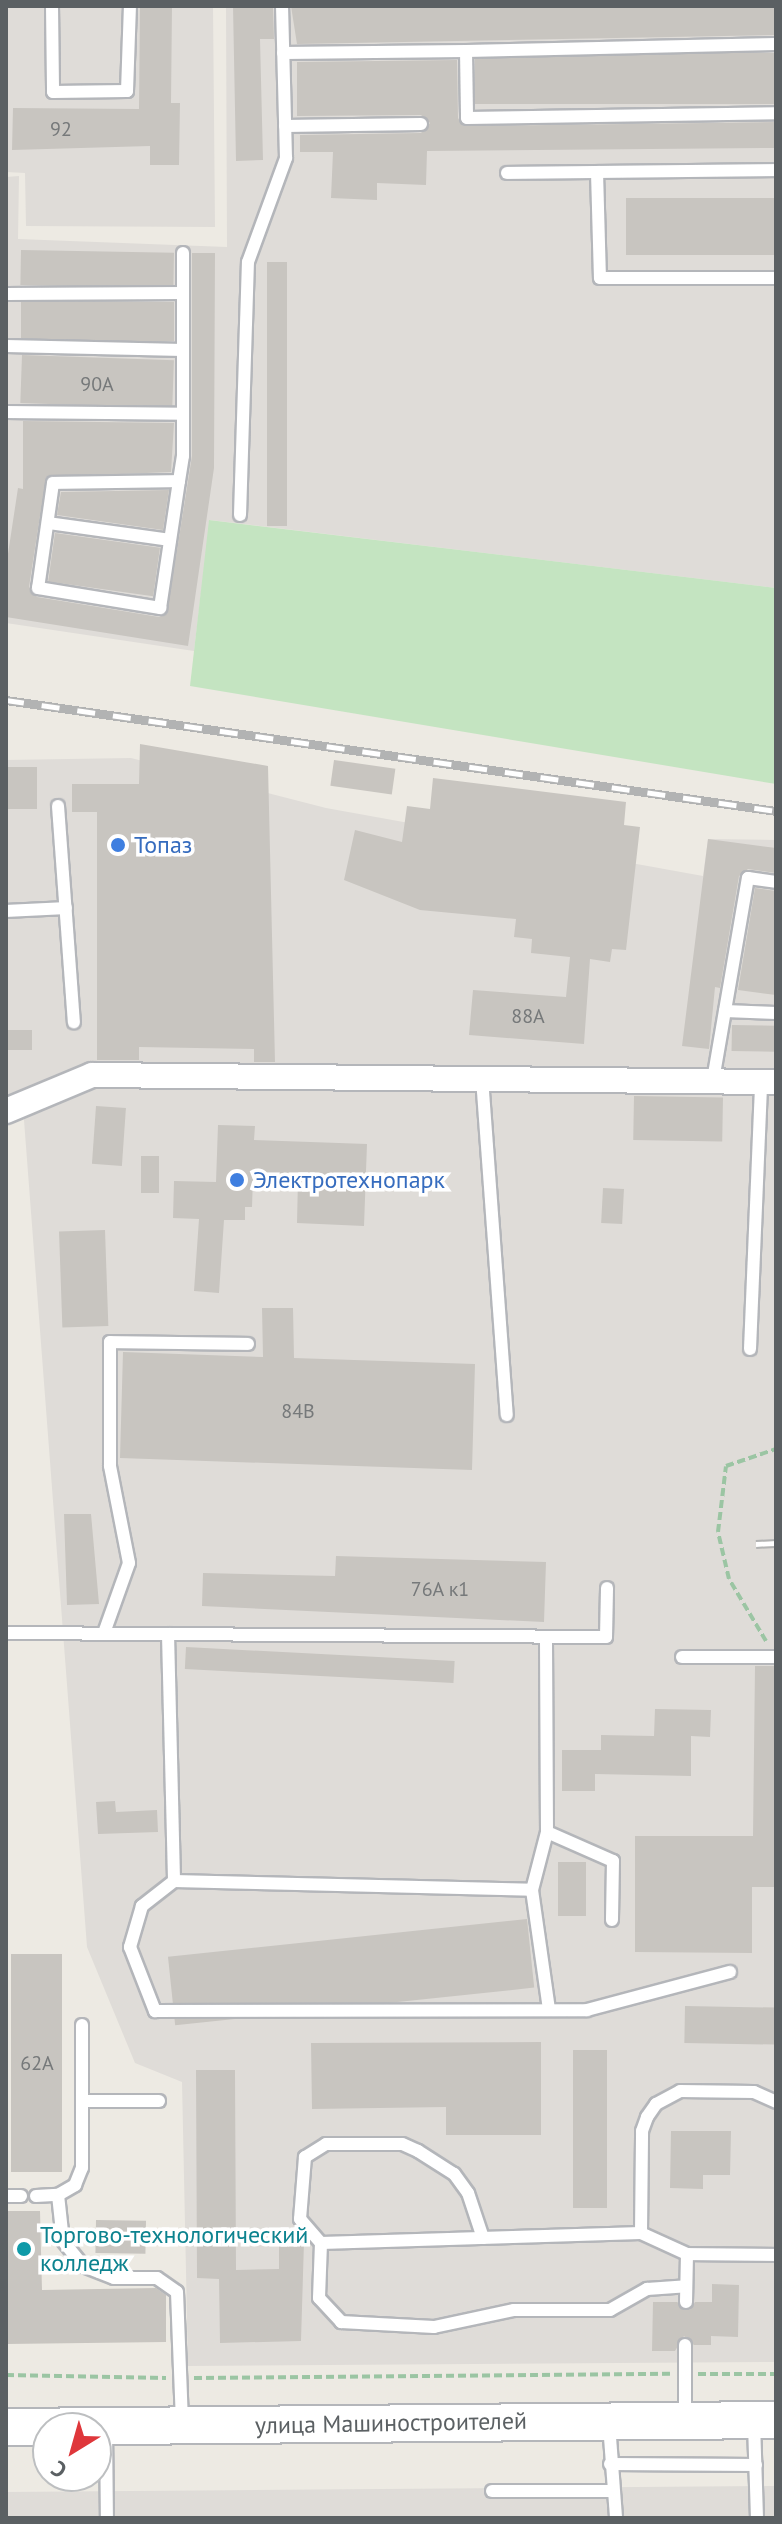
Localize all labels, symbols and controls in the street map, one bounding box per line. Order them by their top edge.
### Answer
house number: 92 [50,117,72,141]
house number: 90А [80,372,114,396]
place label: Топаз [134,831,192,859]
marker: Топаз [109,836,127,854]
house number: 88А [511,1004,545,1028]
place label: Электротехнопарк [253,1166,445,1194]
marker: Электротехнопарк [228,1171,246,1189]
house number: 84В [281,1399,315,1423]
house number: 76А к1 [410,1577,470,1601]
house number: 62А [20,2051,54,2075]
place label: Торгово-технологический колледж [40,2221,308,2277]
marker: Торгово-технологический колледж [15,2240,33,2258]
street label: улица Машиностроителей [255,2406,527,2440]
north arrow [32,2412,112,2492]
text: С [45,2455,72,2484]

